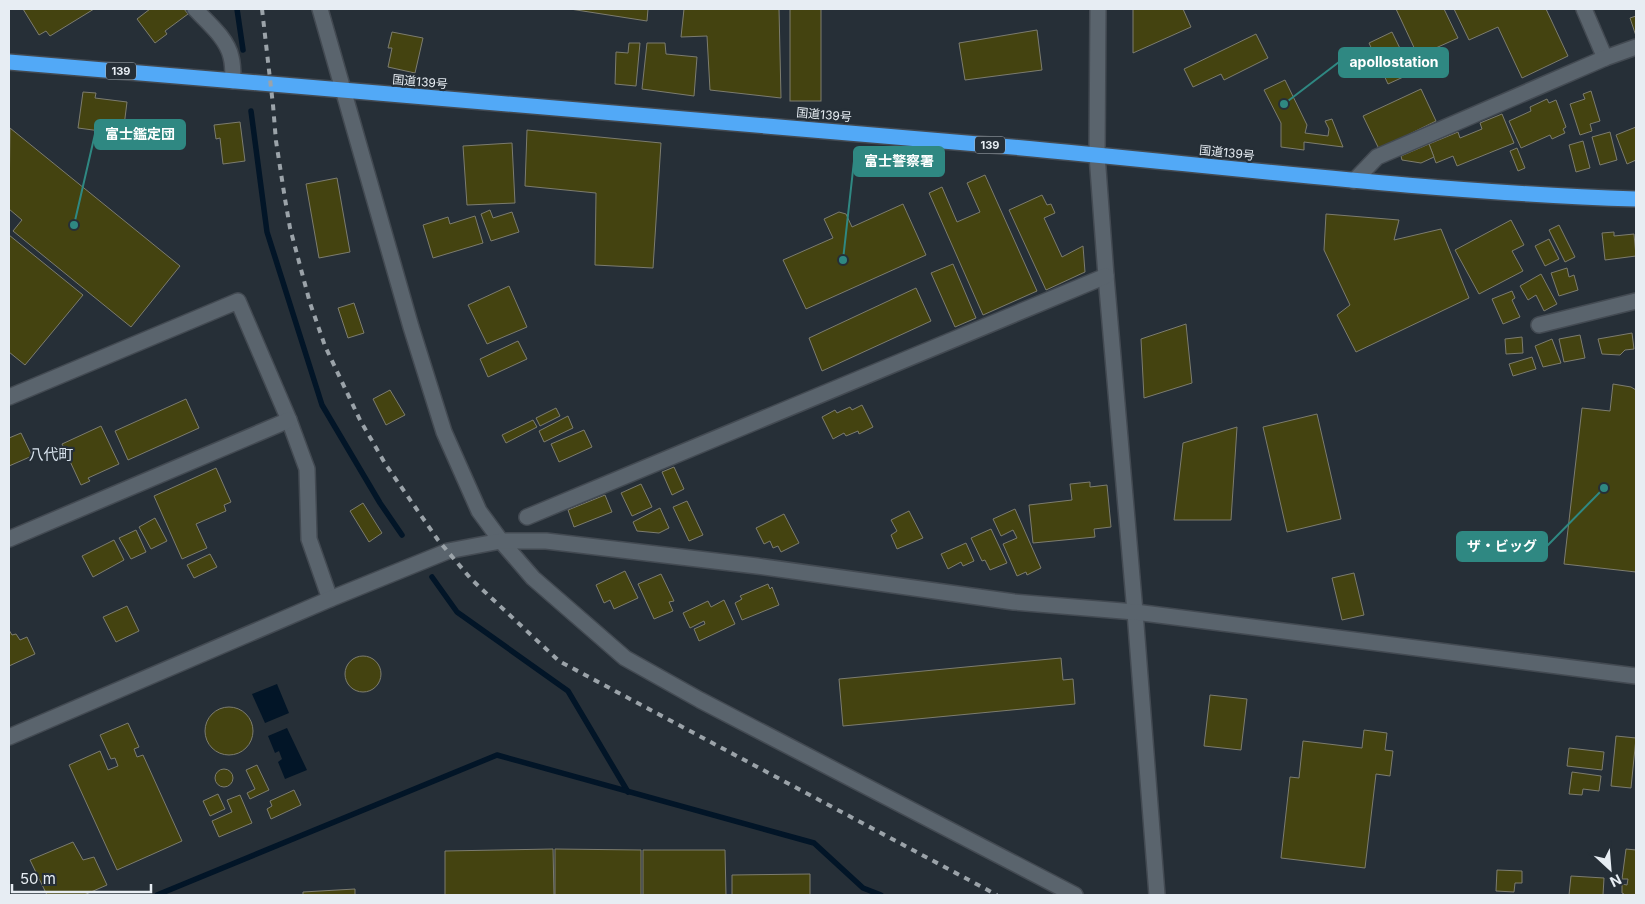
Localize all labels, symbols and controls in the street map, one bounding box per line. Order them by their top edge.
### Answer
callout: apollostation [1339,48,1448,77]
text: apollostation [1349,53,1439,70]
road number: 139 [106,62,136,80]
street label: 国道139号 [392,72,448,91]
street label: 国道139号 [796,105,852,124]
callout: 富士鑑定団 [95,120,185,149]
text: 富士鑑定団 [105,125,175,142]
road number: 139 [975,136,1005,154]
street label: 国道139号 [1199,142,1256,163]
callout: 富士警察署 [854,147,944,176]
text: 富士警察署 [864,152,934,169]
district label: 八代町 [28,445,74,464]
callout: ザ・ビッグ [1457,532,1547,561]
text: ザ・ビッグ [1467,537,1537,554]
north arrow [1585,844,1635,894]
scale bar [12,862,151,894]
text: 50 m [20,869,56,888]
text: N [1607,871,1624,891]

